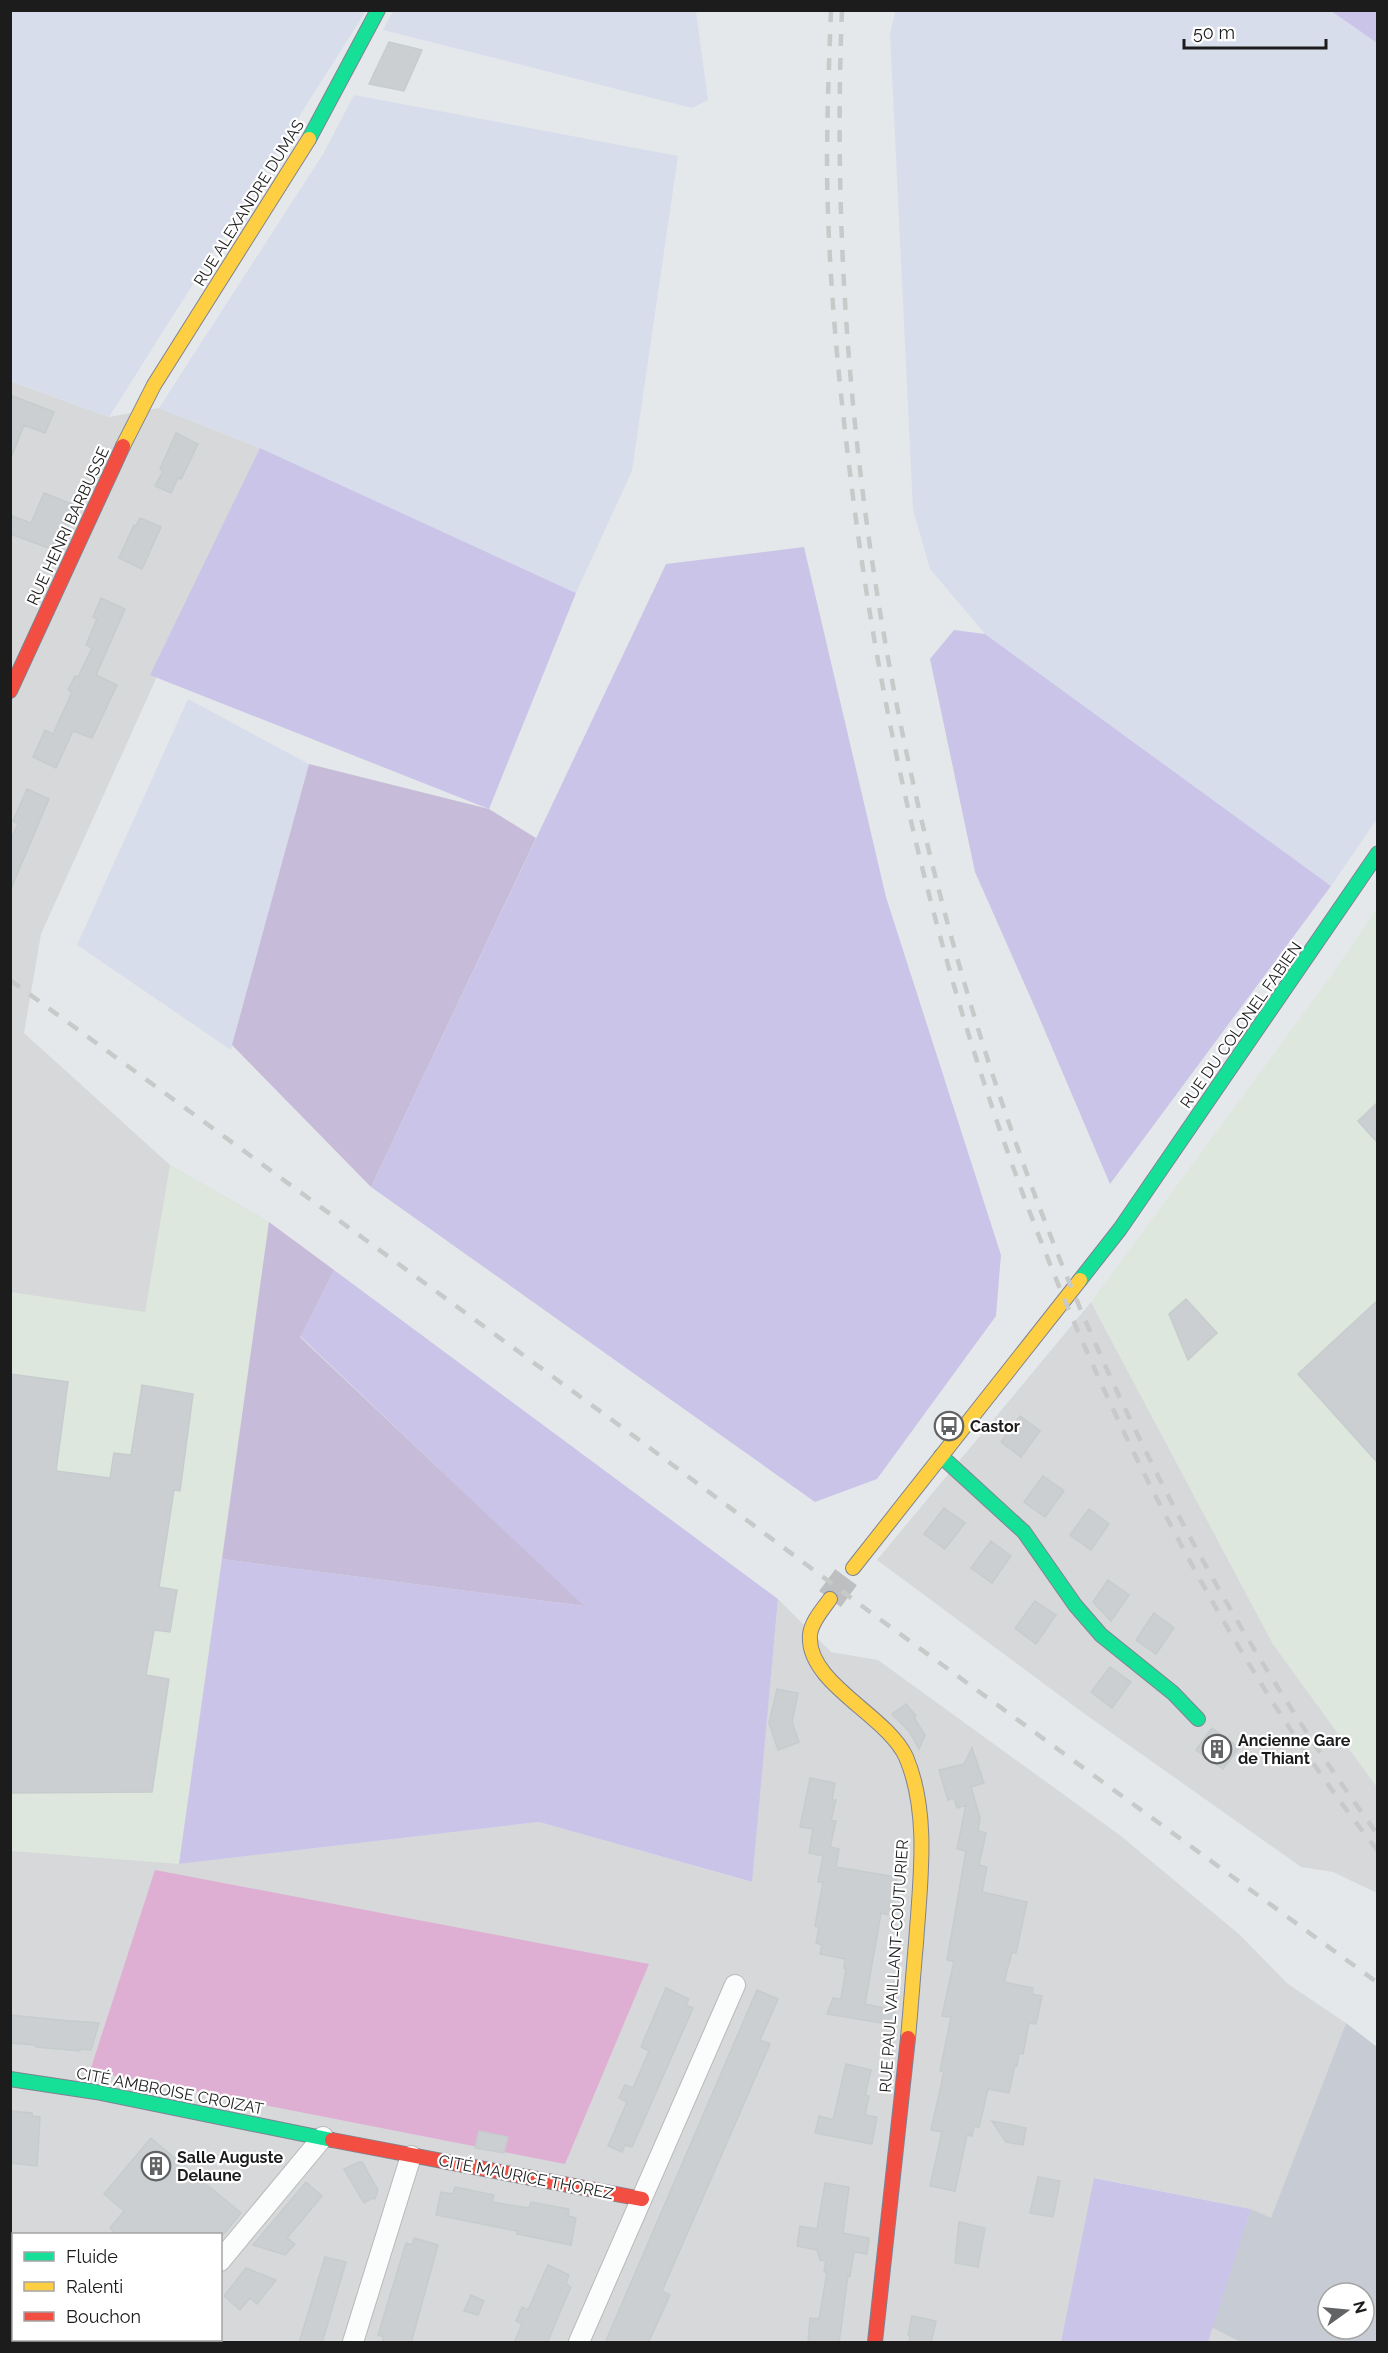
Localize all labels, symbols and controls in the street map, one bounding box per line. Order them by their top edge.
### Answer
scale bar [1184,12,1326,50]
text: 50 m [1193,22,1235,43]
street label: RUE ALEXANDRE DUMAS [190,116,308,290]
street label: RUE HENRI BARBUSSE [23,444,113,608]
street label: RUE DU COLONEL FABIEN [1176,938,1306,1112]
bus stop icon: Castor [933,1410,965,1442]
place label: Castor [970,1417,1020,1436]
place label: Ancienne Gare de Thiant [1238,1731,1351,1768]
building icon: Ancienne Gare de Thiant [1201,1733,1233,1765]
street label: RUE PAUL VAILLANT-COUTURIER [876,1839,912,2093]
street label: CITÉ AMBROISE CROIZAT [75,2063,266,2119]
place label: Salle Auguste Delaune [177,2148,283,2185]
building icon: Salle Auguste Delaune [140,2150,172,2182]
street label: CITÉ MAURICE THOREZ [437,2150,615,2203]
legend [12,2233,222,2341]
text: Fluide [66,2246,118,2267]
text: Ralenti [66,2276,123,2297]
north arrow [1316,2281,1376,2341]
text: N [1349,2299,1371,2316]
text: Bouchon [66,2306,141,2327]

